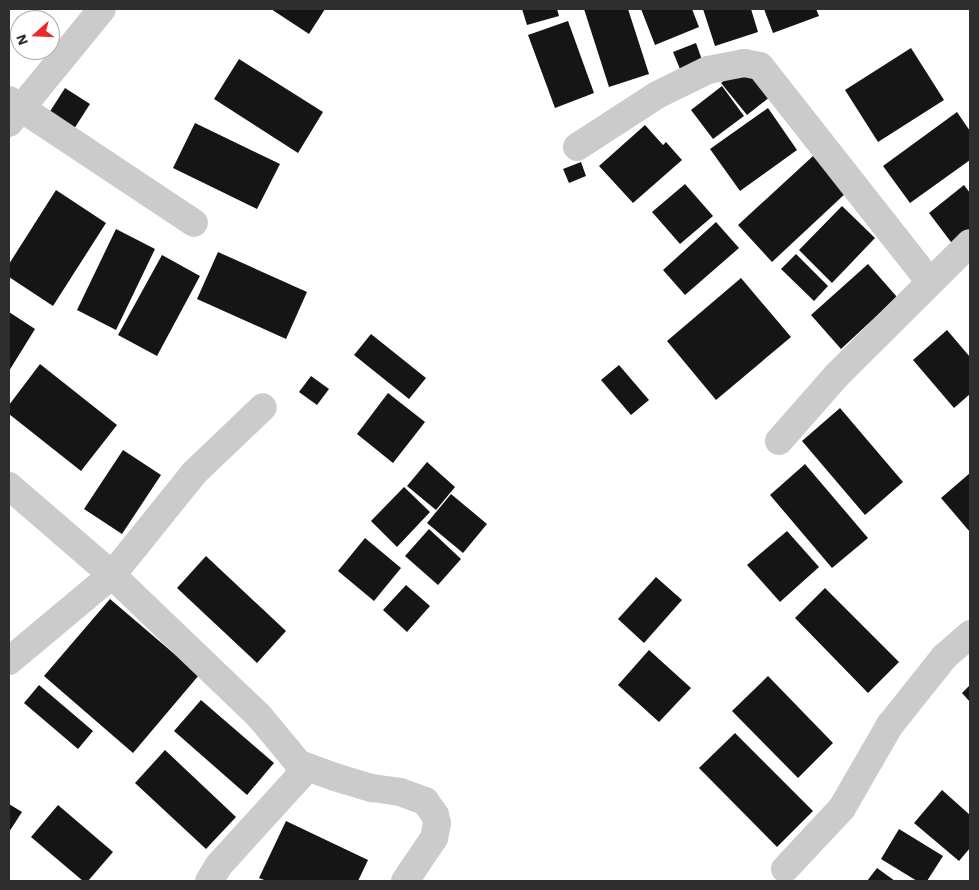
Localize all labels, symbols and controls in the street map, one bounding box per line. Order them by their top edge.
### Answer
north arrow [10,10,60,60]
text: N [13,32,31,47]

